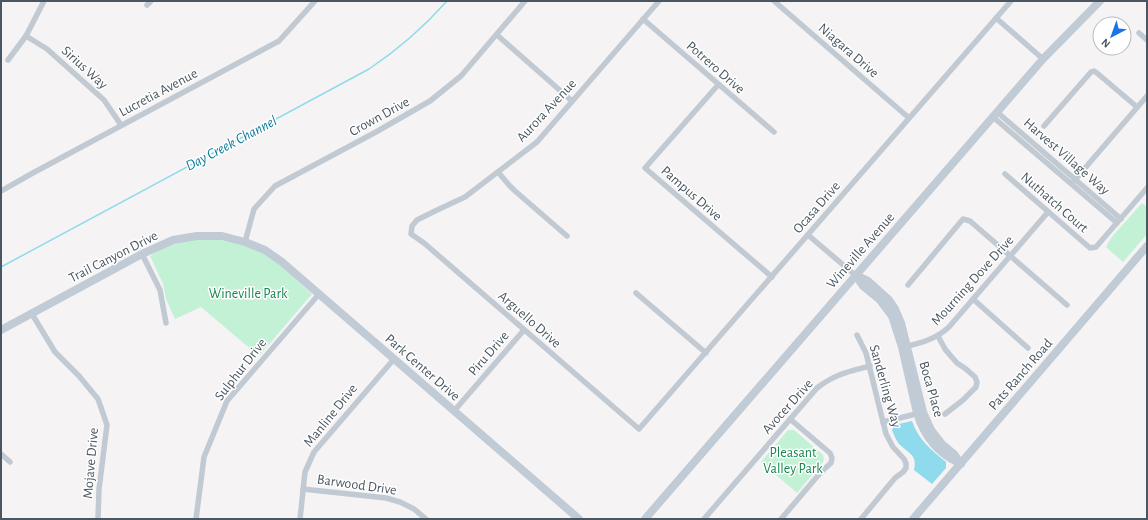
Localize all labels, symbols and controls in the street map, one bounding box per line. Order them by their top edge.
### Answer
north arrow [1092,16,1132,56]
street label: Niagara Drive [816,21,881,81]
text: N [1099,37,1112,50]
street label: Potrero Drive [684,39,747,97]
street label: Sirius Way [59,44,110,92]
street label: Lucretia Avenue [117,66,200,119]
street label: Aurora Avenue [514,77,579,145]
street label: Crown Drive [347,95,412,139]
water label: Day Creek Channel [183,113,280,174]
street label: Harvest Village Way [1021,116,1112,198]
street label: Pampus Drive [658,164,724,224]
street label: Nuthatch Court [1018,170,1091,236]
street label: Ocasa Drive [791,179,843,236]
street label: Wineville Avenue [824,210,897,291]
street label: Trail Canyon Drive [67,228,160,285]
street label: Mourning Dove Drive [929,233,1017,328]
park label: Wineville Park [209,287,288,301]
street label: Arguello Drive [495,289,563,351]
street label: Piru Drive [466,329,512,379]
street label: Park Center Drive [382,332,462,404]
street label: Sulphur Drive [212,336,269,403]
street label: Pats Ranch Road [986,336,1055,413]
street label: Sanderling Way [867,343,904,429]
street label: Boca Place [916,360,946,419]
street label: Avocer Drive [760,377,816,437]
street label: Manline Drive [301,382,360,450]
street label: Mojave Drive [81,427,101,499]
park label: Pleasant Valley Park [763,446,823,476]
street label: Barwood Drive [316,472,398,498]

